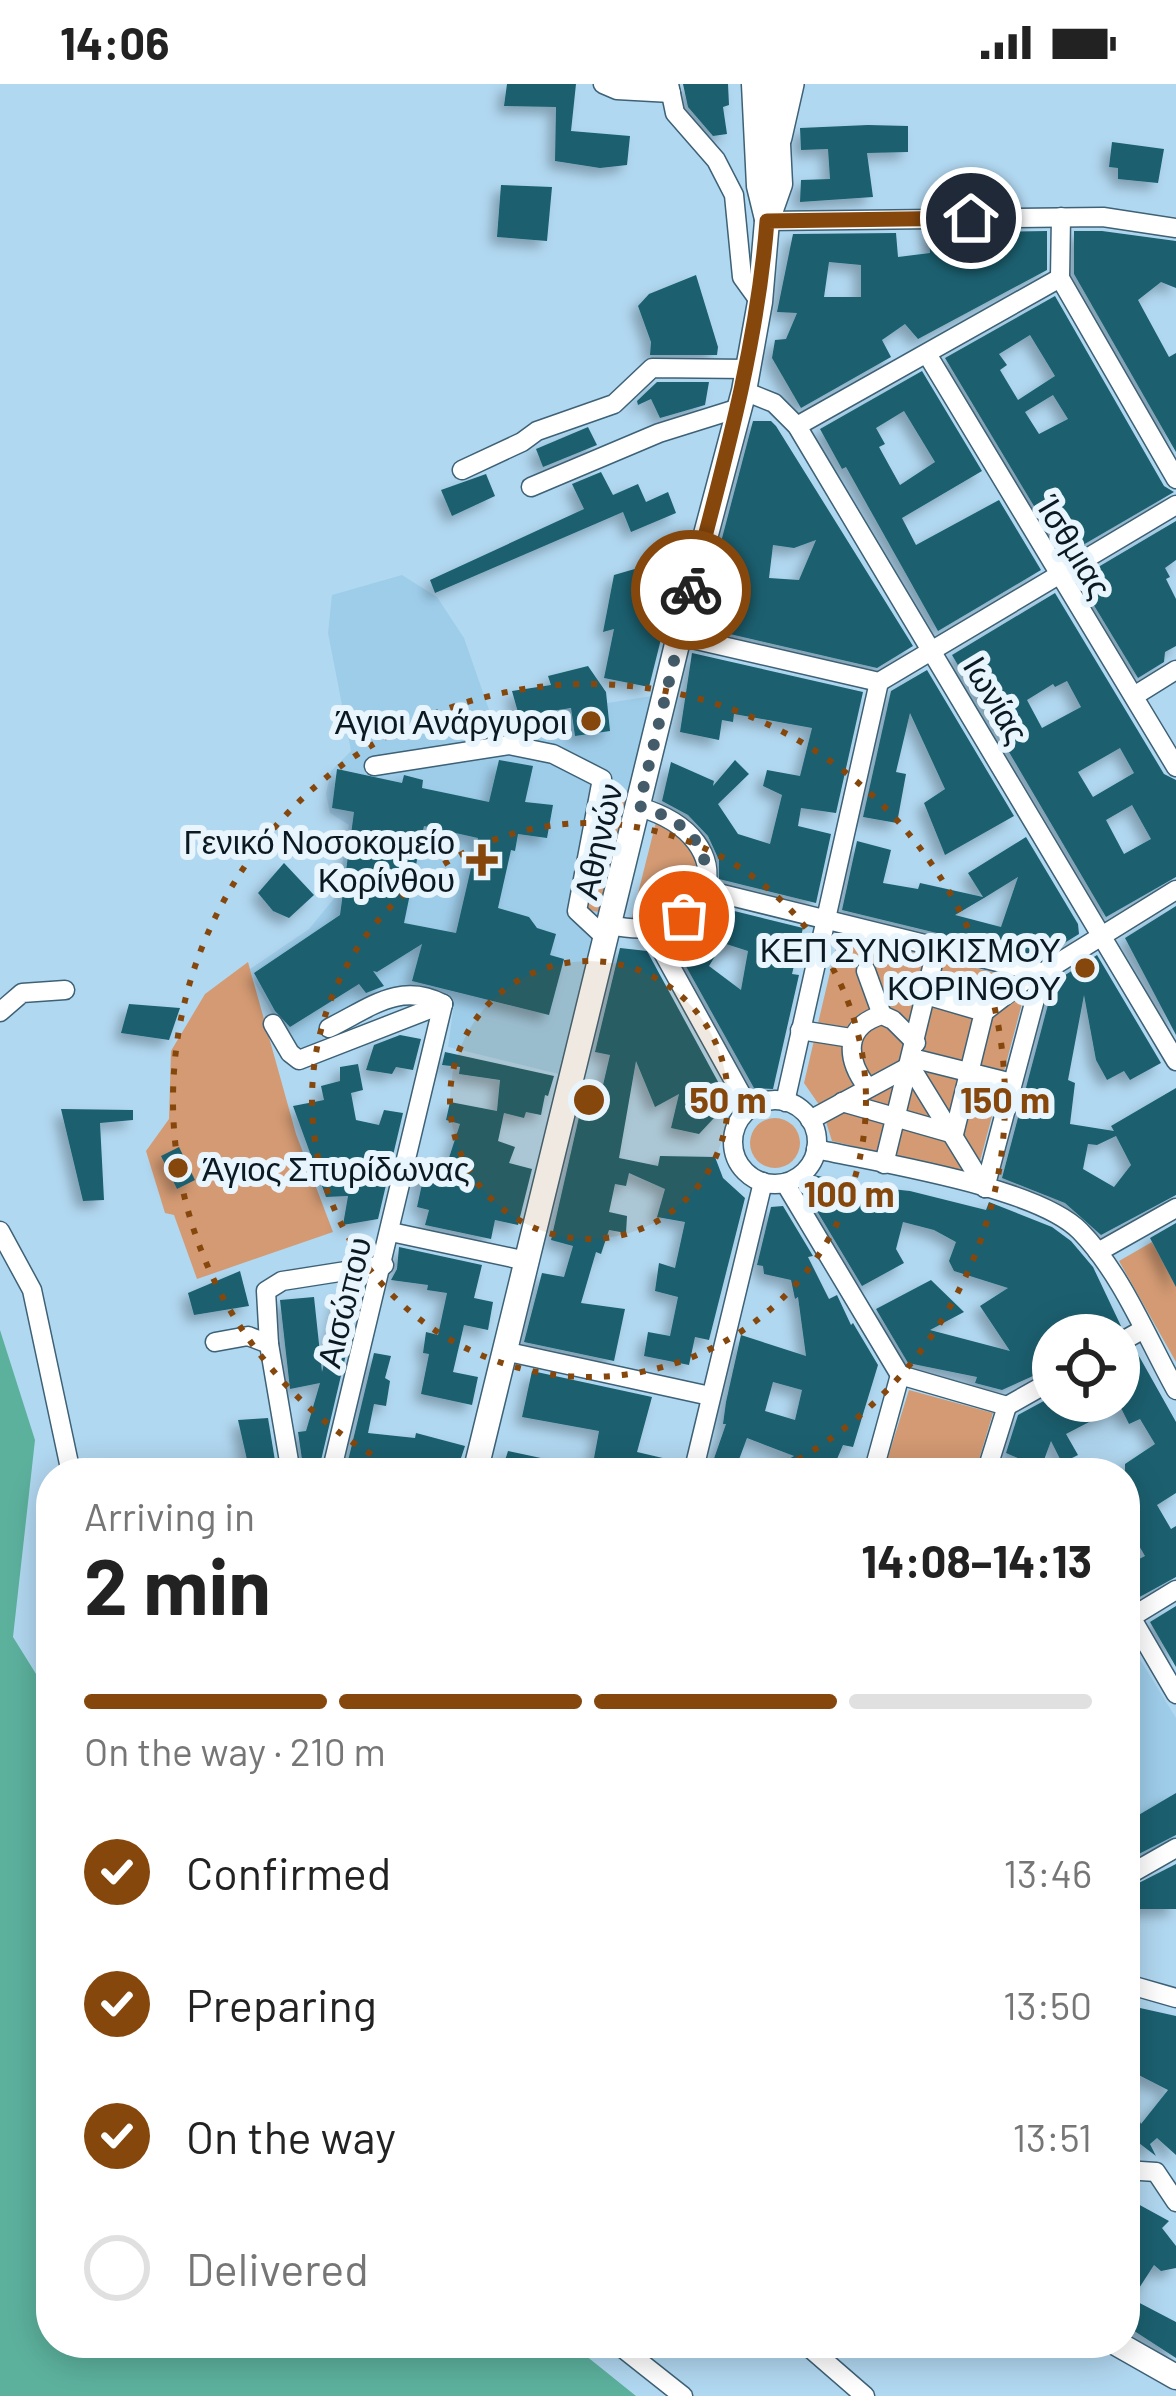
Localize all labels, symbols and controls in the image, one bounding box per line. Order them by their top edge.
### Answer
text: 14:06 [60,15,169,69]
pin [920,167,1022,269]
icon: home [938,185,1004,251]
street label: Ίσθμιας [1029,487,1121,604]
courier [631,530,751,650]
icon: bike [658,557,724,623]
street label: Ιωνίας [956,649,1038,749]
place label: Άγιοι Ανάργυροι [335,701,567,741]
marker: Άγιοι Ανάργυροι [578,708,604,734]
street label: Αθηνών [564,779,630,903]
place label: Γενικό Νοσοκομείο Κορίνθου [183,821,455,899]
marker: Γενικό Νοσοκομείο Κορίνθου [466,844,498,876]
pin [633,865,735,967]
icon: bag [651,883,717,949]
place label: ΚΕΠ ΣΥΝΟΙΚΙΣΜΟΥ ΚΟΡΙΝΘΟΥ [760,929,1061,1007]
marker: ΚΕΠ ΣΥΝΟΙΚΙΣΜΟΥ ΚΟΡΙΝΘΟΥ [1072,955,1098,981]
text: 50 m [689,1077,767,1120]
text: 150 m [960,1077,1050,1120]
centre of rings [568,1079,610,1121]
place label: Άγιος Σπυρίδωνας [202,1148,470,1188]
marker: Άγιος Σπυρίδωνας [165,1155,191,1181]
text: 100 m [803,1171,895,1214]
street label: Αισώπου [307,1233,379,1371]
map controls [1032,1314,1140,1422]
button: locate [1032,1314,1140,1422]
text: Arriving in [84,1492,255,1539]
text: 14:08–14:13 [861,1533,1092,1587]
text: 2 min [84,1537,271,1631]
text: On the way · 210 m [84,1727,386,1774]
icon: check [84,1839,150,1905]
text: Confirmed [186,1845,391,1899]
text: 13:46 [1003,1849,1092,1896]
icon: check [84,1971,150,2037]
text: Preparing [186,1977,377,2031]
text: 13:50 [1003,1981,1092,2028]
icon: check [84,2103,150,2169]
text: On the way [186,2109,396,2163]
text: 13:51 [1012,2113,1092,2160]
text: Delivered [186,2241,369,2295]

